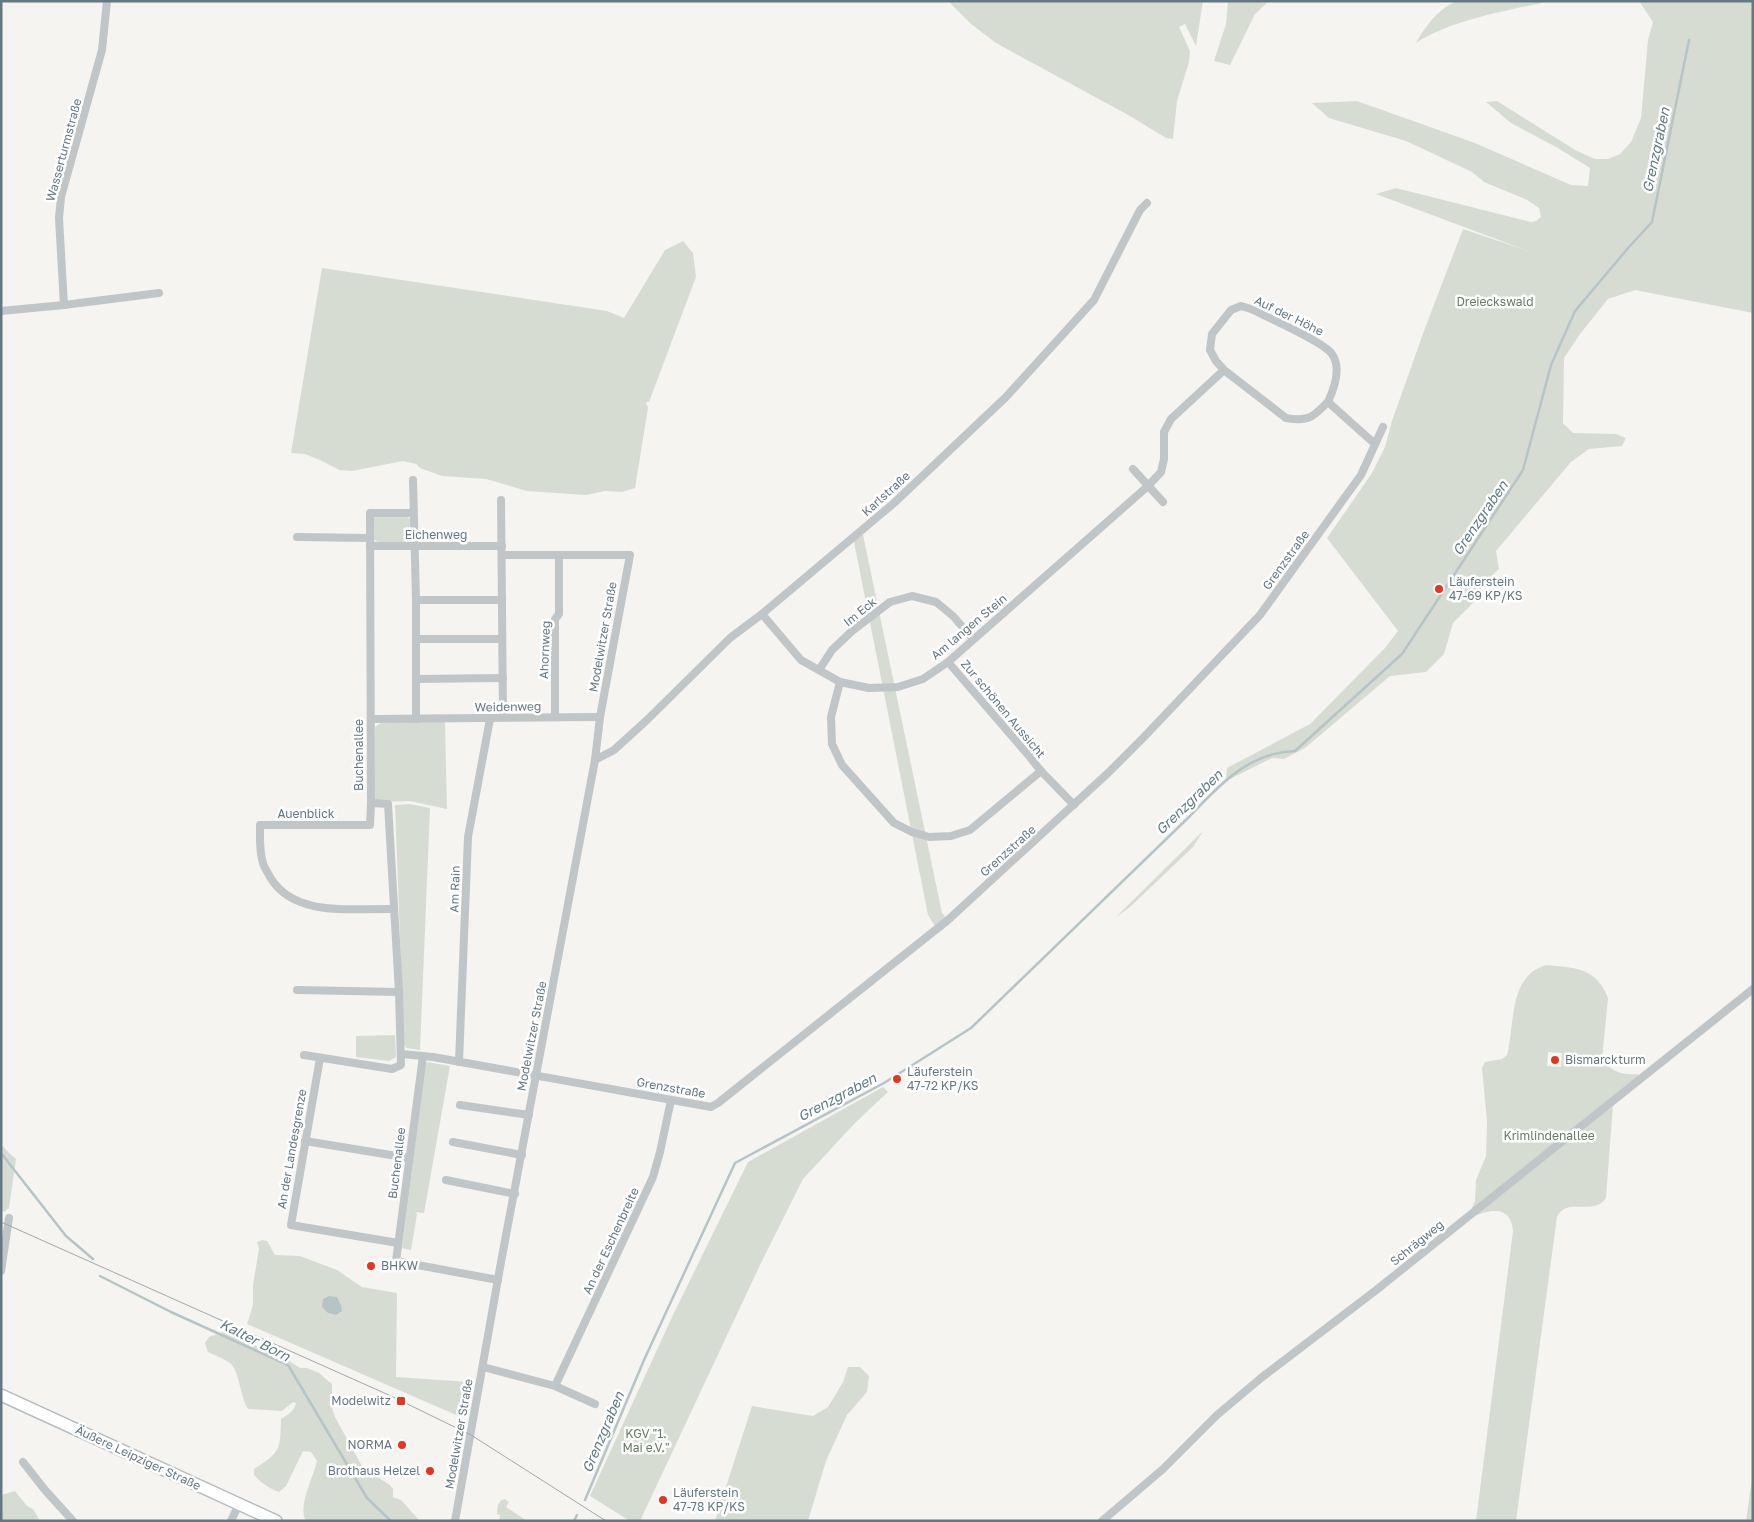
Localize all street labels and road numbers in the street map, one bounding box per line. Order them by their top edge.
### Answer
street label: Wasserturmstraße [43,97,85,203]
street label: Auf der Höhe [1252,292,1326,339]
street label: Karlstraße [858,468,913,519]
street label: Eichenweg [405,527,467,542]
street label: Grenzstraße [1259,527,1312,592]
street label: Modelwitzer Straße [585,581,620,693]
street label: Am langen Stein [928,591,1010,663]
street label: Im Eck [840,594,879,629]
street label: Ahornweg [536,620,553,679]
street label: Zur schönen Aussicht [958,656,1049,761]
street label: Weidenweg [474,698,541,715]
street label: Buchenallee [351,719,366,791]
street label: Auenblick [277,806,335,821]
street label: Grenzstraße [977,822,1039,880]
street label: Am Rain [446,865,463,913]
street label: Modelwitzer Straße [513,980,550,1092]
street label: Grenzstraße [635,1074,707,1101]
street label: An der Landesgrenze [274,1088,309,1210]
street label: Buchenallee [385,1126,408,1199]
street label: An der Eschenbreite [579,1185,642,1297]
street label: Schrägweg [1387,1217,1446,1269]
street label: Modelwitzer Straße [441,1378,476,1490]
street label: Äußere Leipziger Straße [73,1422,203,1493]

